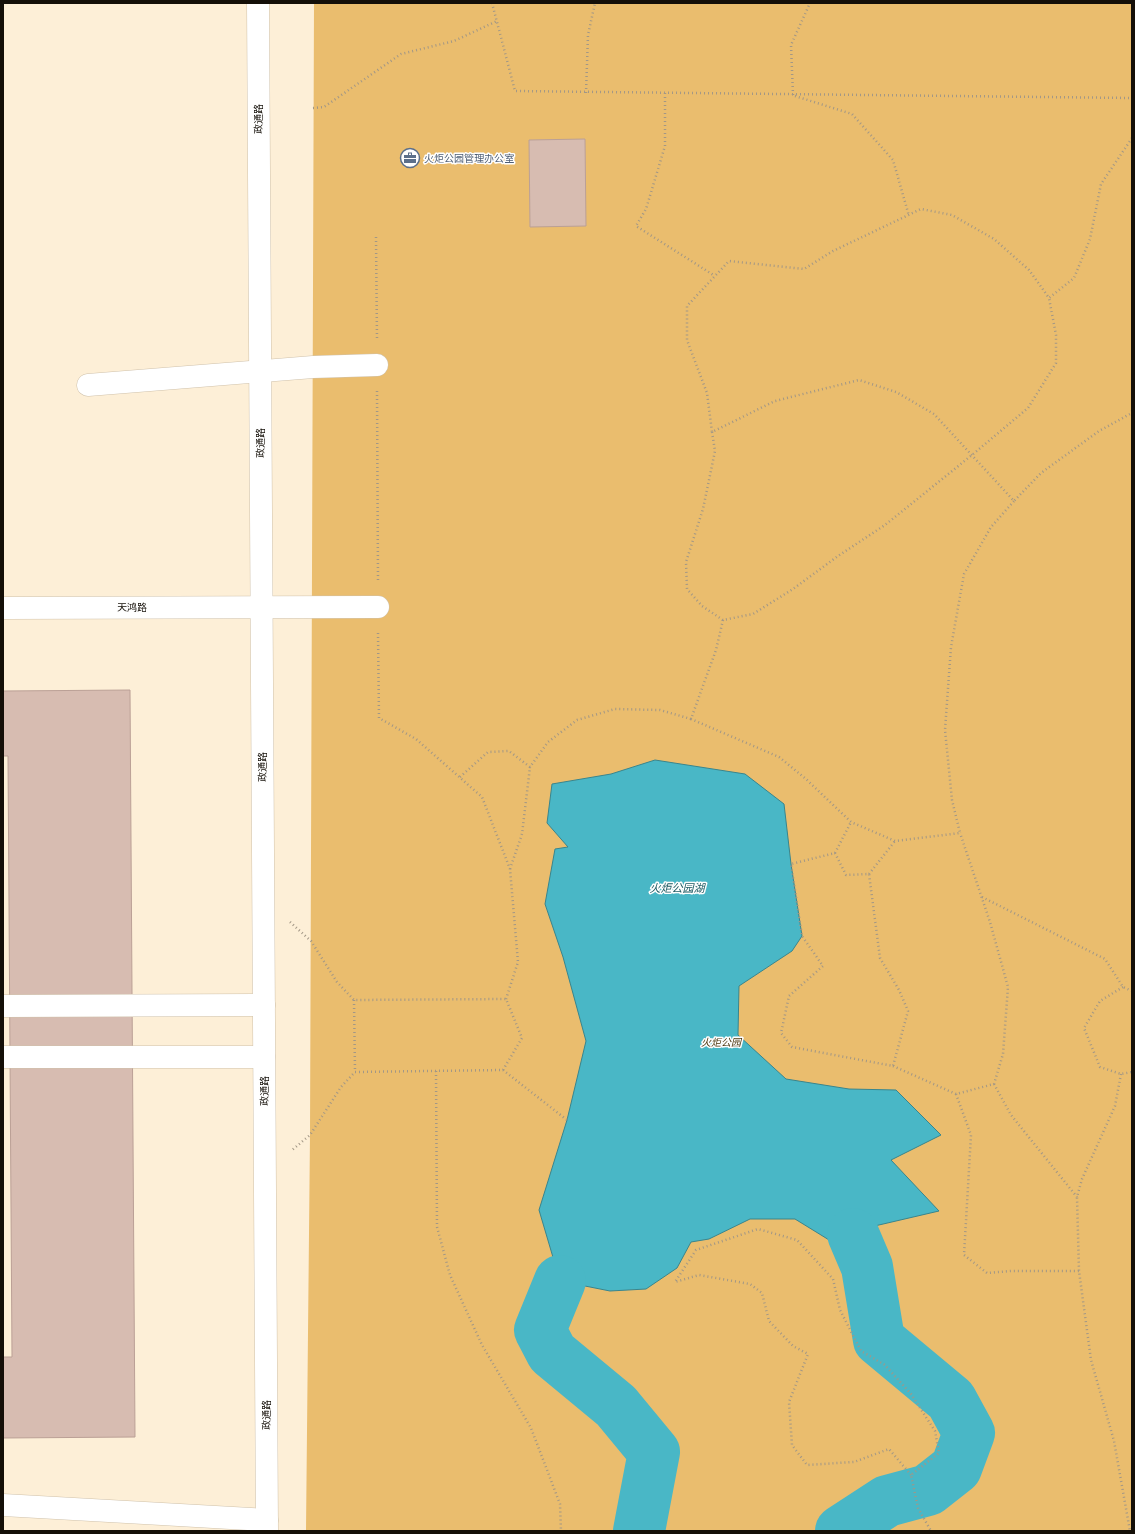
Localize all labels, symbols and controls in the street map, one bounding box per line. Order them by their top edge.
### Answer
street label: 政通路 [252,104,265,134]
office icon: 火炬公园管理办公室 [399,147,421,169]
place label: 火炬公园管理办公室 [424,152,514,165]
street label: 政通路 [254,428,267,458]
street label: 天鸿路 [117,601,147,614]
street label: 政通路 [256,752,269,782]
water label: 火炬公园湖 [650,881,706,895]
park label: 火炬公园 [701,1036,743,1049]
street label: 政通路 [258,1076,271,1106]
street label: 政通路 [260,1400,273,1430]

